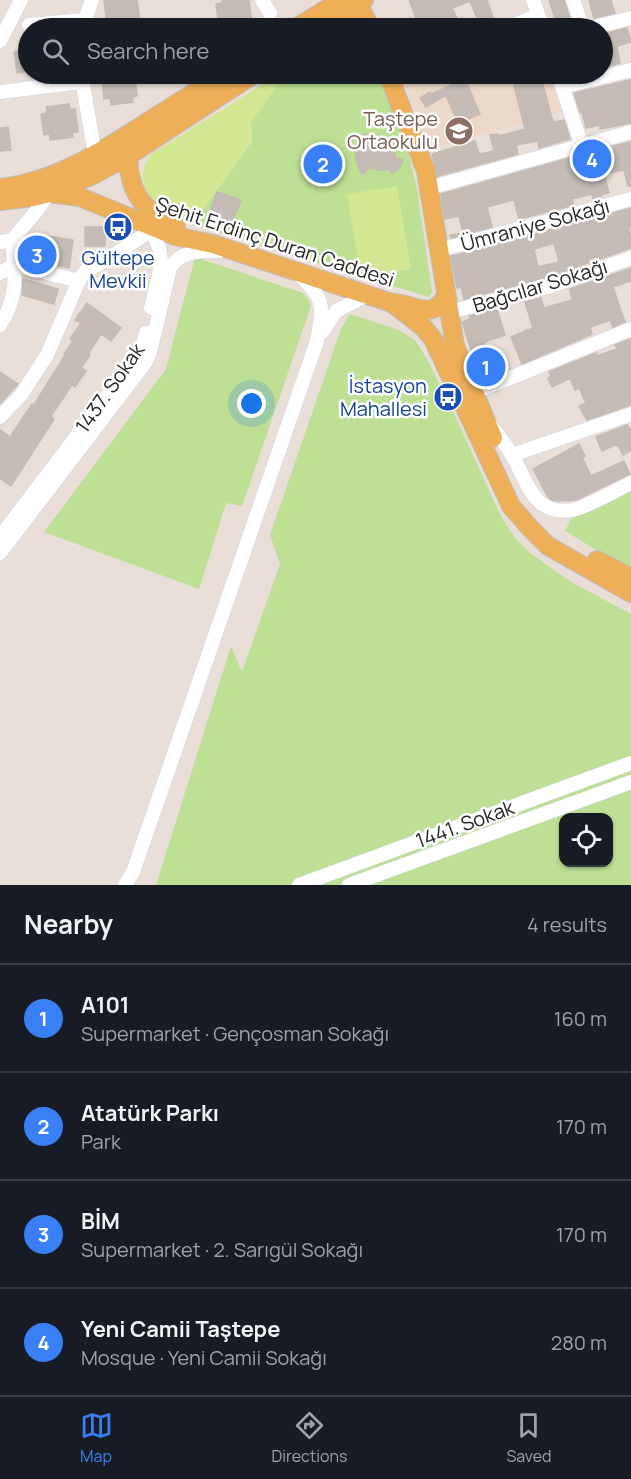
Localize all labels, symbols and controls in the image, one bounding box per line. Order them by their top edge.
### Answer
search box [18,18,613,84]
icon: search [39,35,72,68]
text: Search here [87,36,209,66]
place label: Taştepe Ortaokulu [347,105,438,155]
school or university icon: Taştepe Ortaokulu [443,115,475,147]
pin: 4 [572,136,612,182]
pin: 2 [304,142,342,186]
street label: Şehit Erdinç Duran Caddesi [152,190,398,293]
street label: Ümraniye Sokağı [457,192,612,257]
bus stop icon: Gültepe Mevkii [102,211,134,243]
pin: 3 [18,232,57,278]
place label: Gültepe Mevkii [81,244,155,294]
street label: Bağcılar Sokağı [469,252,610,319]
street label: 1437. Sokak [69,337,151,438]
pin: 1 [466,344,506,389]
place label: İstasyon Mahallesi [340,372,427,422]
bus stop icon: İstasyon Mahallesi [432,381,464,413]
your location [237,389,266,418]
street label: 1441. Sokak [412,793,519,854]
map controls [559,813,613,867]
button: locate [559,813,613,867]
text: Nearby [24,906,113,942]
text: 4 results [527,911,607,938]
text: A101 [81,990,130,1020]
text: 1 [39,1005,48,1032]
text: 160 m [554,1005,607,1032]
text: Supermarket · Gençosman Sokağı [81,1020,389,1047]
text: Atatürk Parkı [81,1098,219,1128]
text: 2 [38,1113,49,1140]
text: 170 m [556,1113,607,1140]
text: Park [81,1128,121,1155]
text: BİM [81,1206,120,1236]
text: 3 [38,1221,49,1248]
text: 170 m [556,1221,607,1248]
text: Supermarket · 2. Sarıgül Sokağı [81,1236,363,1263]
text: Yeni Camii Taştepe [81,1314,280,1344]
text: 4 [37,1329,50,1356]
text: 280 m [551,1329,607,1356]
text: Mosque · Yeni Camii Sokağı [81,1344,327,1371]
tab: Map [80,1409,113,1467]
tab: Directions [272,1409,347,1467]
tab: Saved [506,1409,551,1467]

